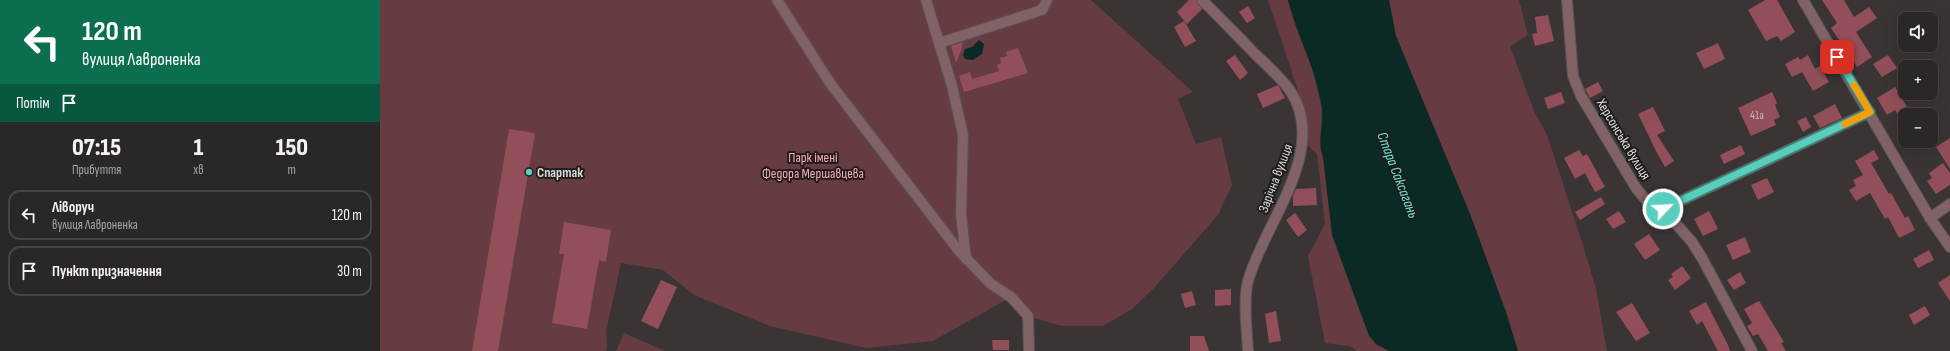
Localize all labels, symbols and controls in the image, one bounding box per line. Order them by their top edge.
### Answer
map controls [1898,12,1938,148]
button: sound [1898,12,1938,52]
text: 120 m [82,15,142,48]
icon: left [16,16,68,68]
pin [1820,40,1854,74]
icon: arrive [1826,46,1848,68]
text: вулиця Лавроненка [82,49,201,70]
button: + [1898,60,1938,100]
icon: arrive [58,92,80,114]
text: Потім [16,94,50,113]
street label: Херсонська вулиця [1592,95,1654,183]
house number: 41а [1750,108,1764,123]
button: − [1898,108,1938,148]
water label: Стара Саксагань [1372,129,1423,221]
text: 07:15 [72,133,121,162]
text: 1 [194,133,203,162]
text: 150 [276,133,308,162]
street label: Зарічна вулиця [1255,141,1296,215]
park label: Парк імені Федора Мершавцева [762,149,864,182]
text: Прибуття [72,162,121,178]
text: хв [193,162,204,178]
text: m [288,162,296,178]
place label: Спартак [537,164,583,181]
marker: Спартак [524,167,534,177]
position arrow [1642,188,1684,230]
text: Ліворуч [52,198,94,217]
icon: left [18,204,40,226]
text: 120 m [332,206,362,225]
text: вулиця Лавроненка [52,217,138,233]
icon: arrive [18,260,40,282]
text: Пункт призначення [52,262,162,281]
text: 30 m [337,262,362,281]

